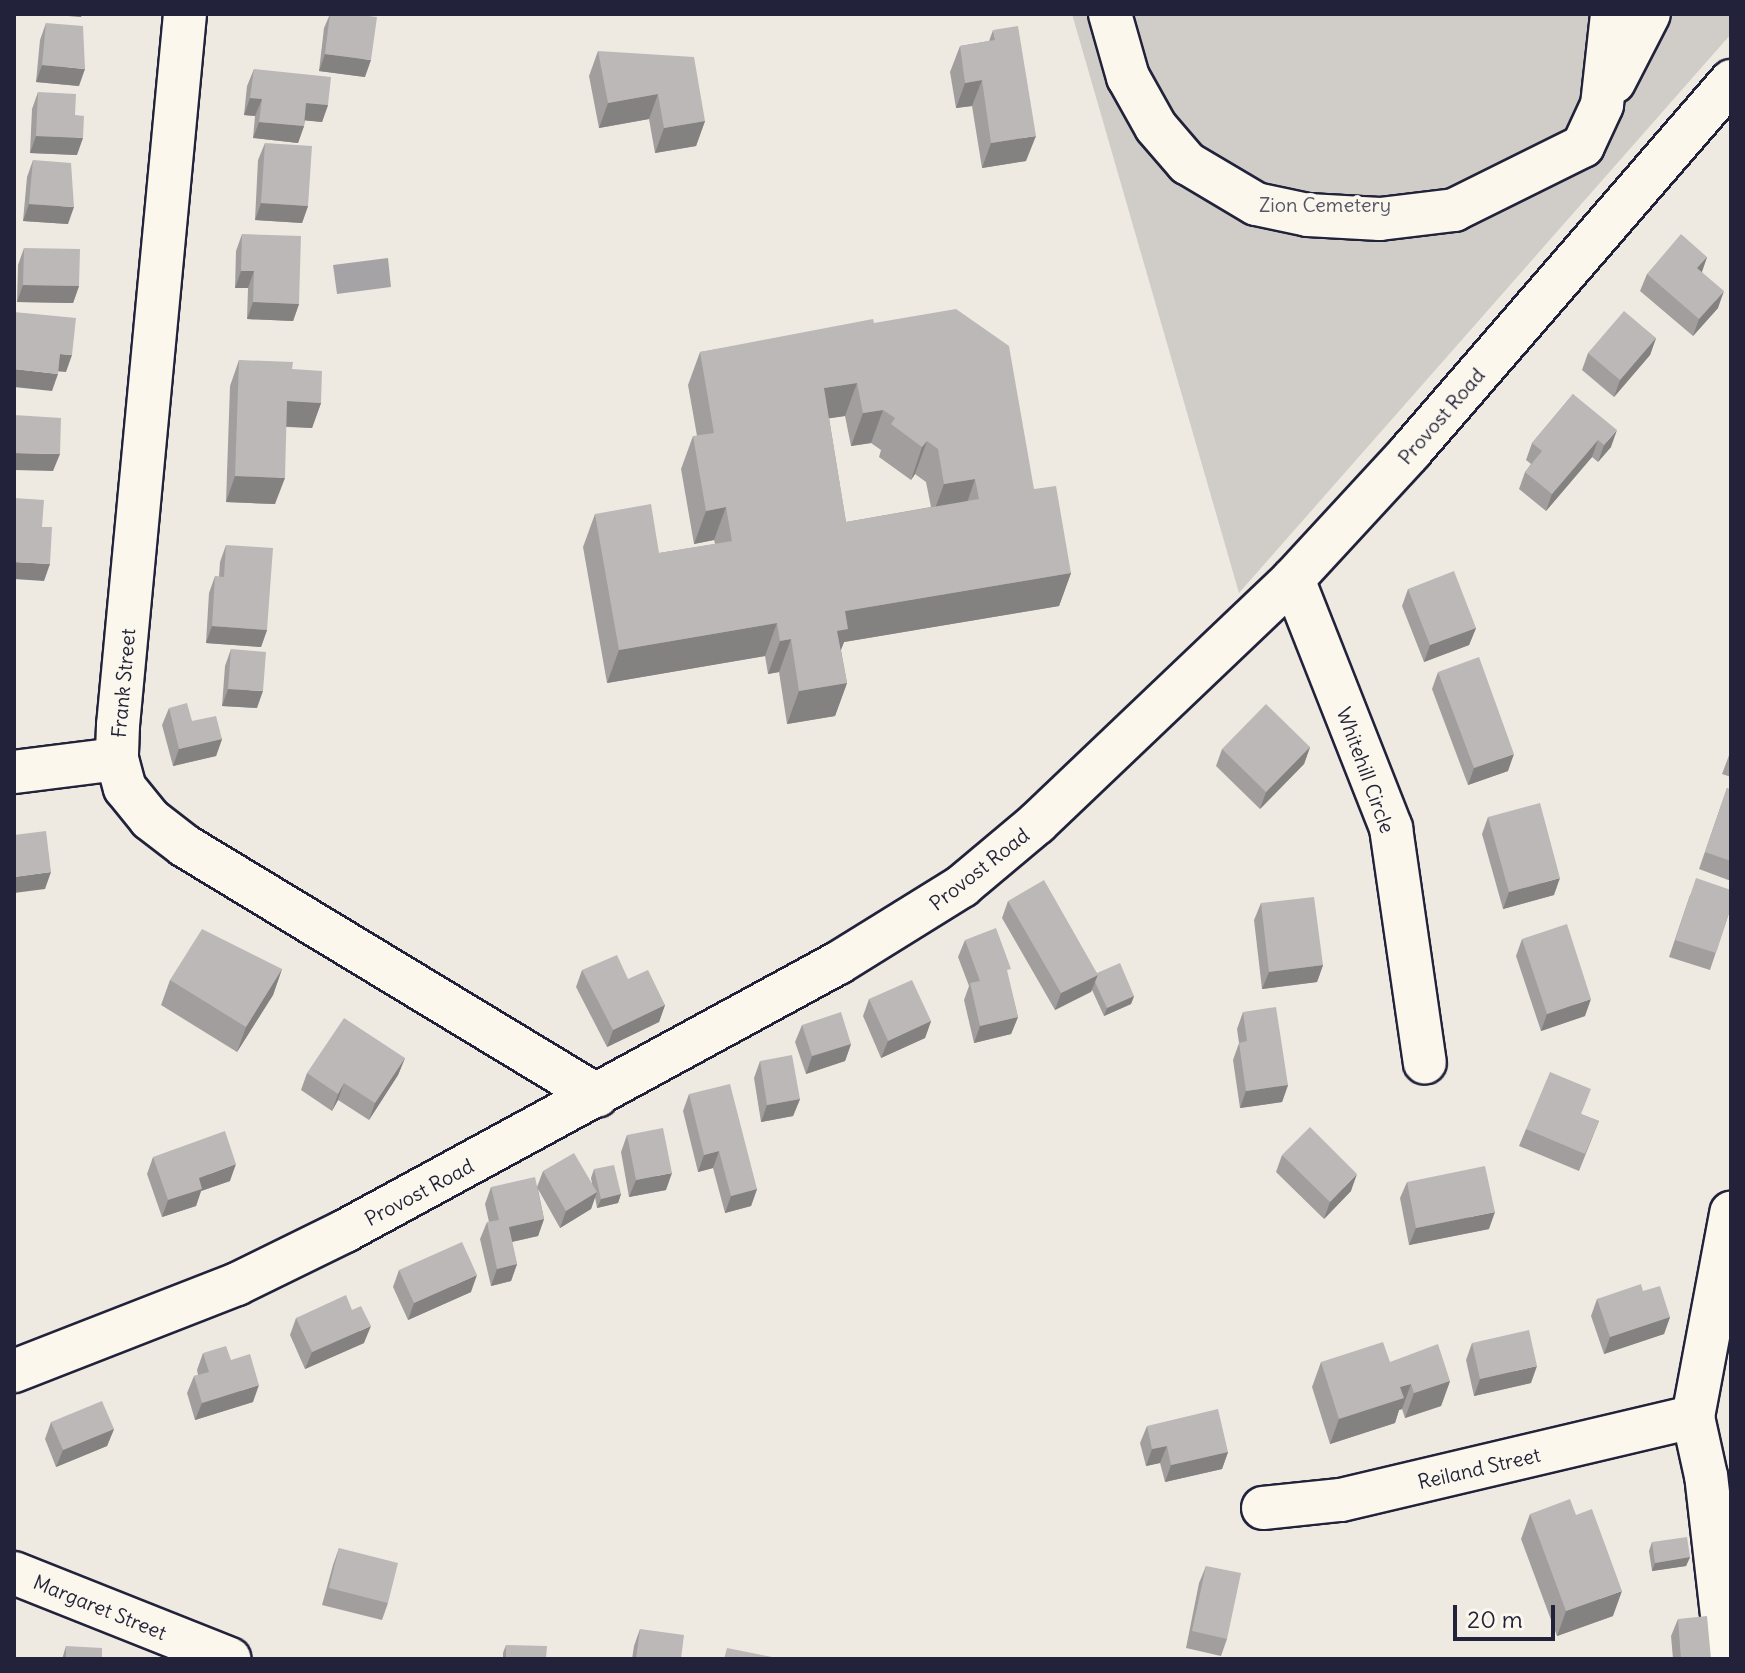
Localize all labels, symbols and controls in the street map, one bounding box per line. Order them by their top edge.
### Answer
park label: Zion Cemetery [1259,192,1391,216]
street label: Provost Road [1393,363,1489,469]
street label: Frank Street [106,627,140,739]
street label: Whitehill Circle [1332,704,1400,836]
street label: Provost Road [924,823,1034,915]
street label: Provost Road [361,1153,477,1231]
street label: Reiland Street [1415,1442,1543,1494]
street label: Margaret Street [30,1569,170,1645]
scale bar [1457,1589,1559,1639]
text: 20 m [1467,1604,1523,1634]

